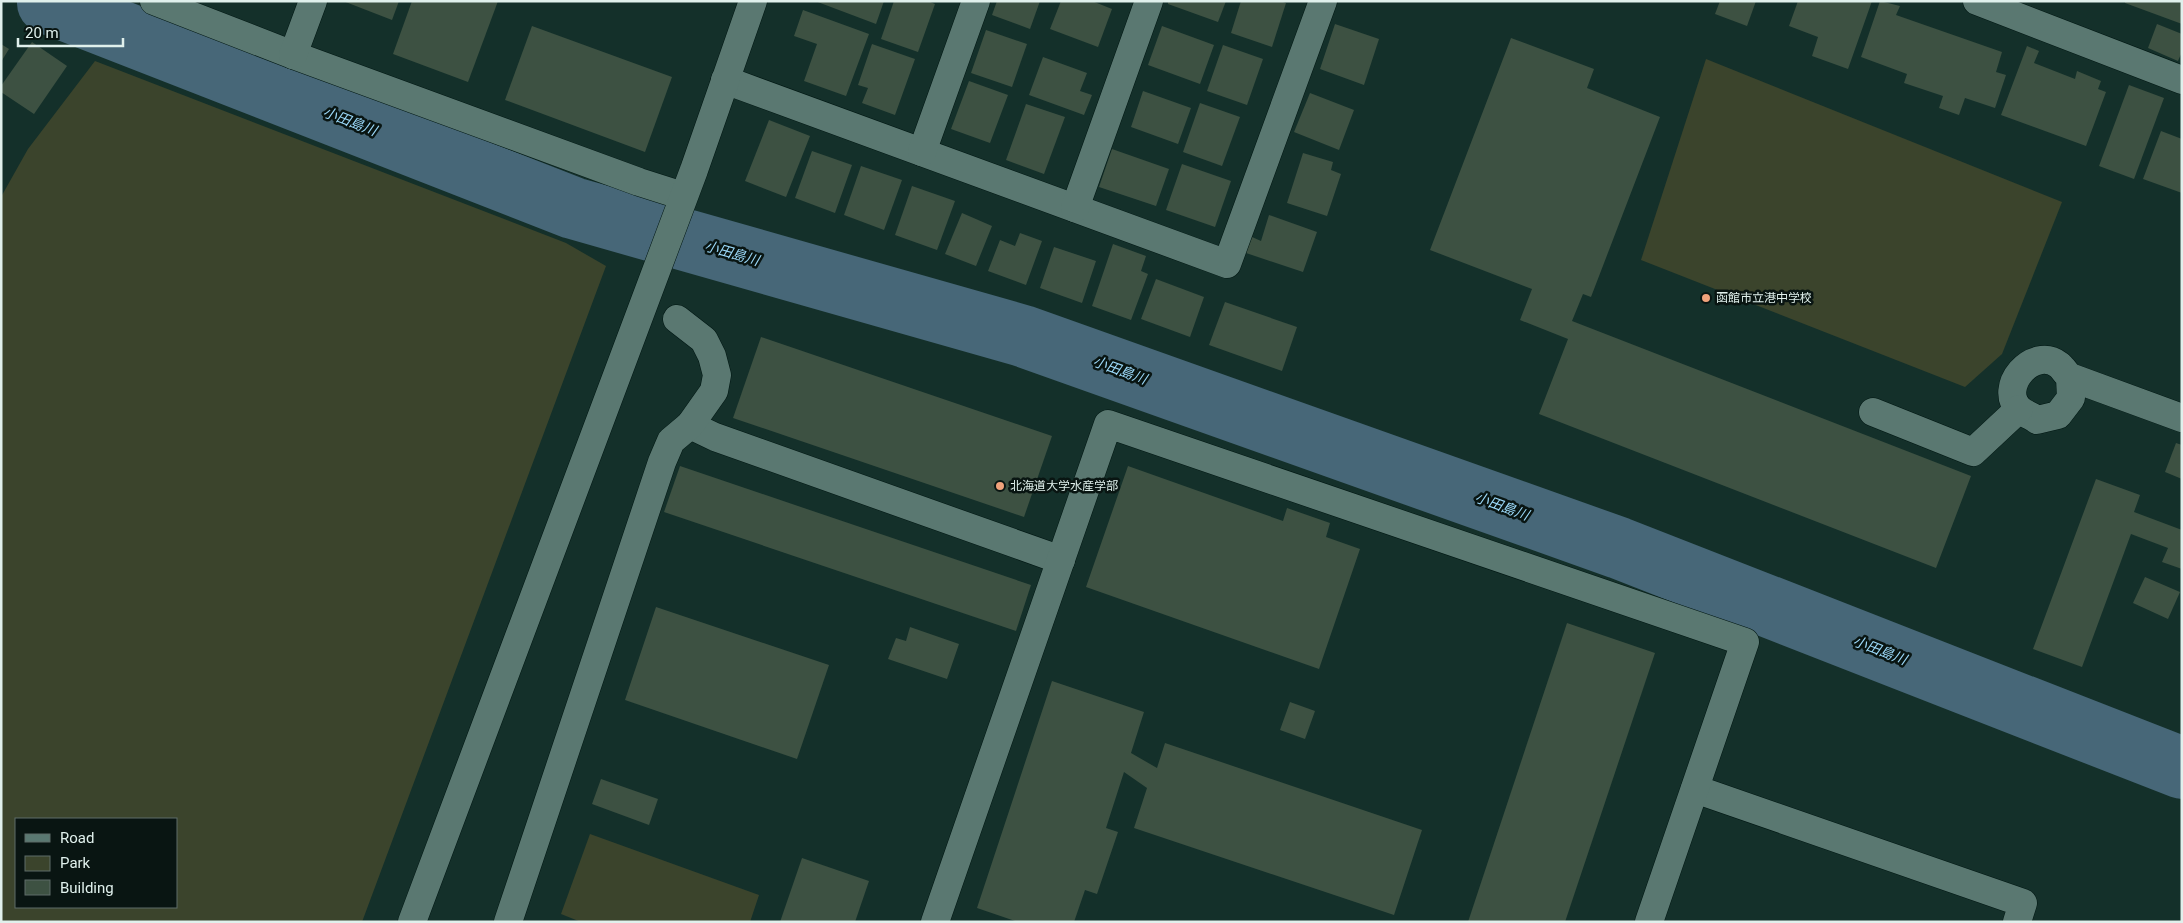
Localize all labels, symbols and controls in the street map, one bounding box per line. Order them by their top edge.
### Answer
scale bar [18,15,122,47]
text: 20 m [25,24,59,42]
water label: 小田島川 [321,103,381,139]
water label: 小田島川 [703,238,763,269]
place label: 函館市立港中学校 [1716,291,1812,305]
marker: 函館市立港中学校 [1700,292,1712,304]
water label: 小田島川 [1091,353,1151,388]
place label: 北海道大学水産学部 [1010,479,1118,493]
marker: 北海道大学水産学部 [994,480,1006,492]
water label: 小田島川 [1473,489,1533,524]
water label: 小田島川 [1851,632,1911,668]
legend [15,818,178,908]
text: Road [60,829,94,847]
text: Park [60,854,91,872]
text: Building [60,879,114,897]

